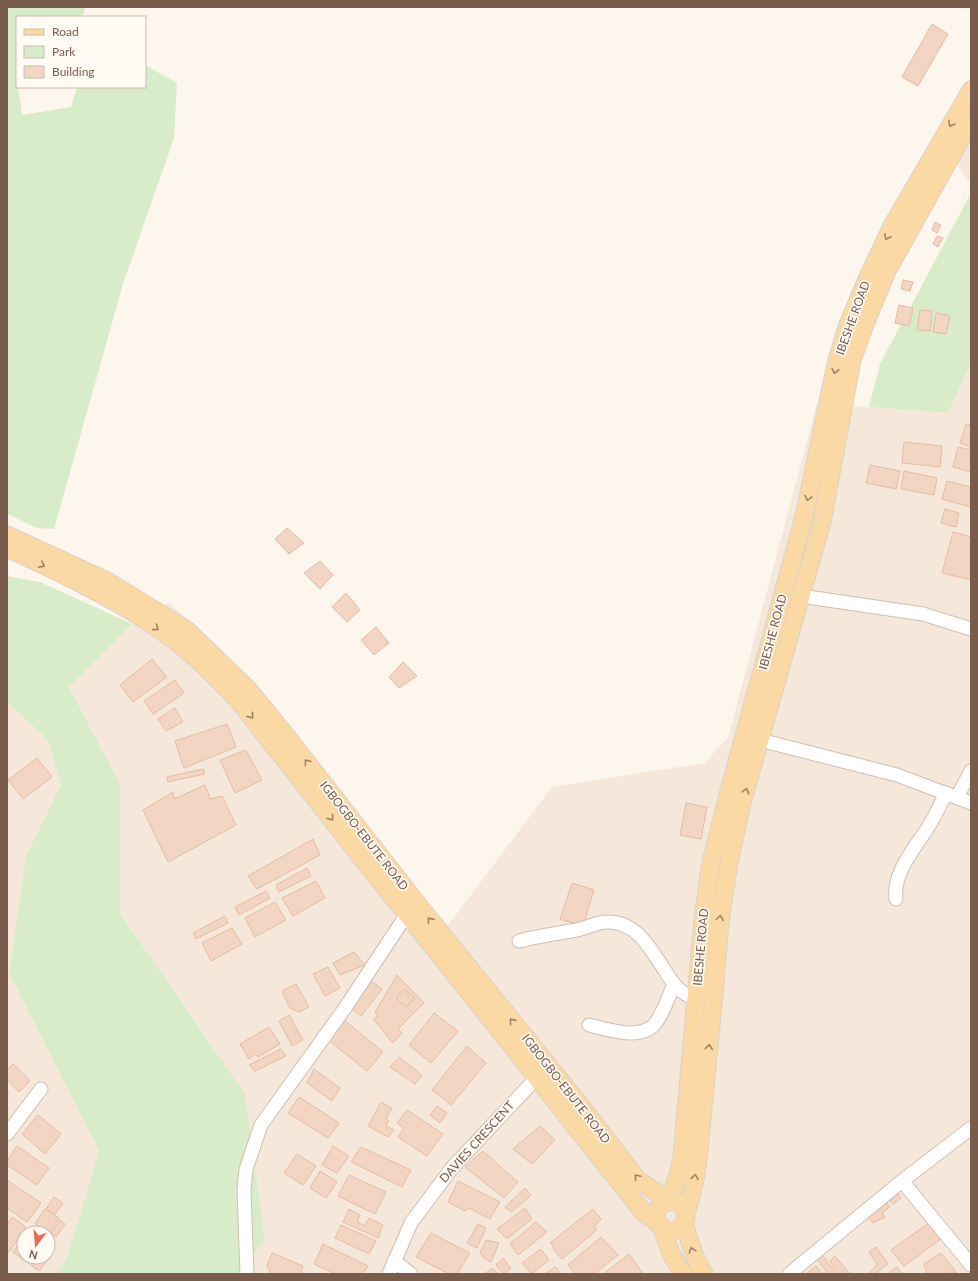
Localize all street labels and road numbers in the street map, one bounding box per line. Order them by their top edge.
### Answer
street label: IBESHE ROAD [832,279,873,357]
street label: IBESHE ROAD [755,592,790,671]
street label: IGBOGBO-EBUTE ROAD [317,778,412,893]
street label: IBESHE ROAD [690,908,711,986]
street label: IGBOGBO-EBUTE ROAD [519,1031,614,1146]
street label: DAVIES CRESCENT [436,1098,517,1186]

